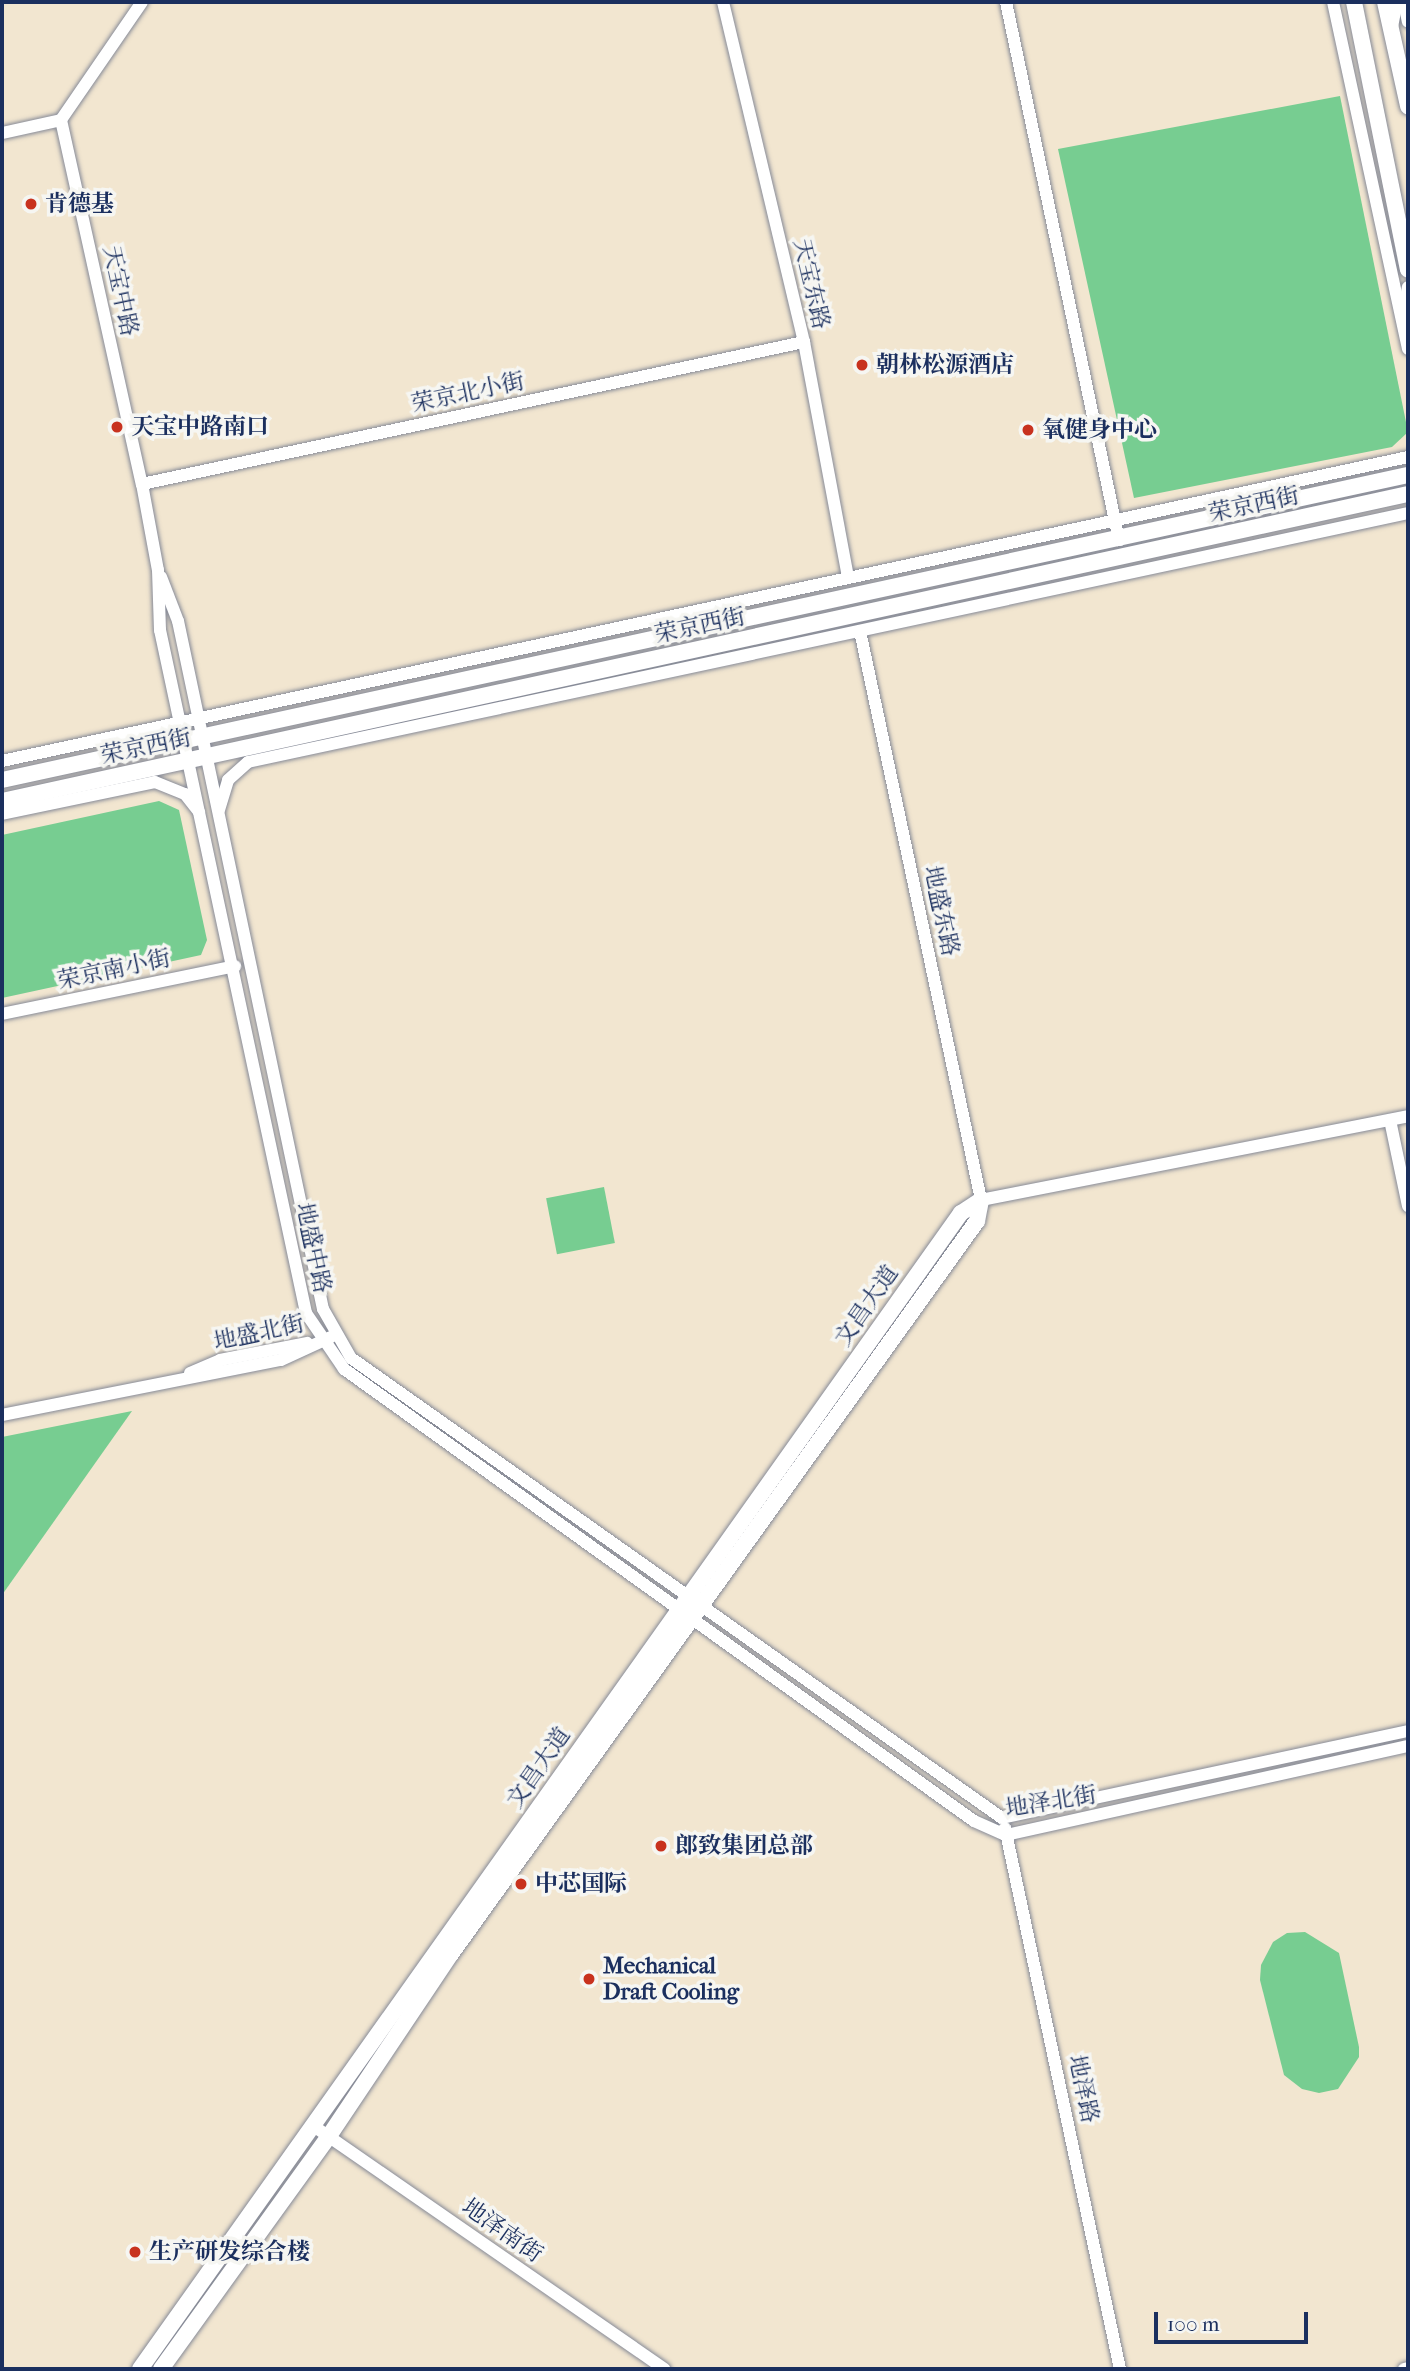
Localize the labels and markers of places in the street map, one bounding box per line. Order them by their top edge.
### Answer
place label: 肯德基 [45,190,114,218]
marker: 肯德基 [23,196,39,212]
place label: 朝林松源酒店 [876,351,1014,379]
marker: 朝林松源酒店 [854,357,870,373]
place label: 天宝中路南口 [131,413,269,441]
place label: 氧健身中心 [1042,416,1157,444]
marker: 天宝中路南口 [109,419,125,435]
marker: 氧健身中心 [1020,422,1036,438]
place label: 郎致集团总部 [675,1832,813,1860]
marker: 郎致集团总部 [653,1838,669,1854]
place label: 中芯国际 [535,1870,627,1898]
marker: 中芯国际 [513,1876,529,1892]
place label: Mechanical Draft Cooling [603,1952,739,2006]
marker: Mechanical Draft Cooling [581,1971,597,1987]
place label: 生产研发综合楼 [149,2238,310,2266]
marker: 生产研发综合楼 [127,2244,143,2260]

